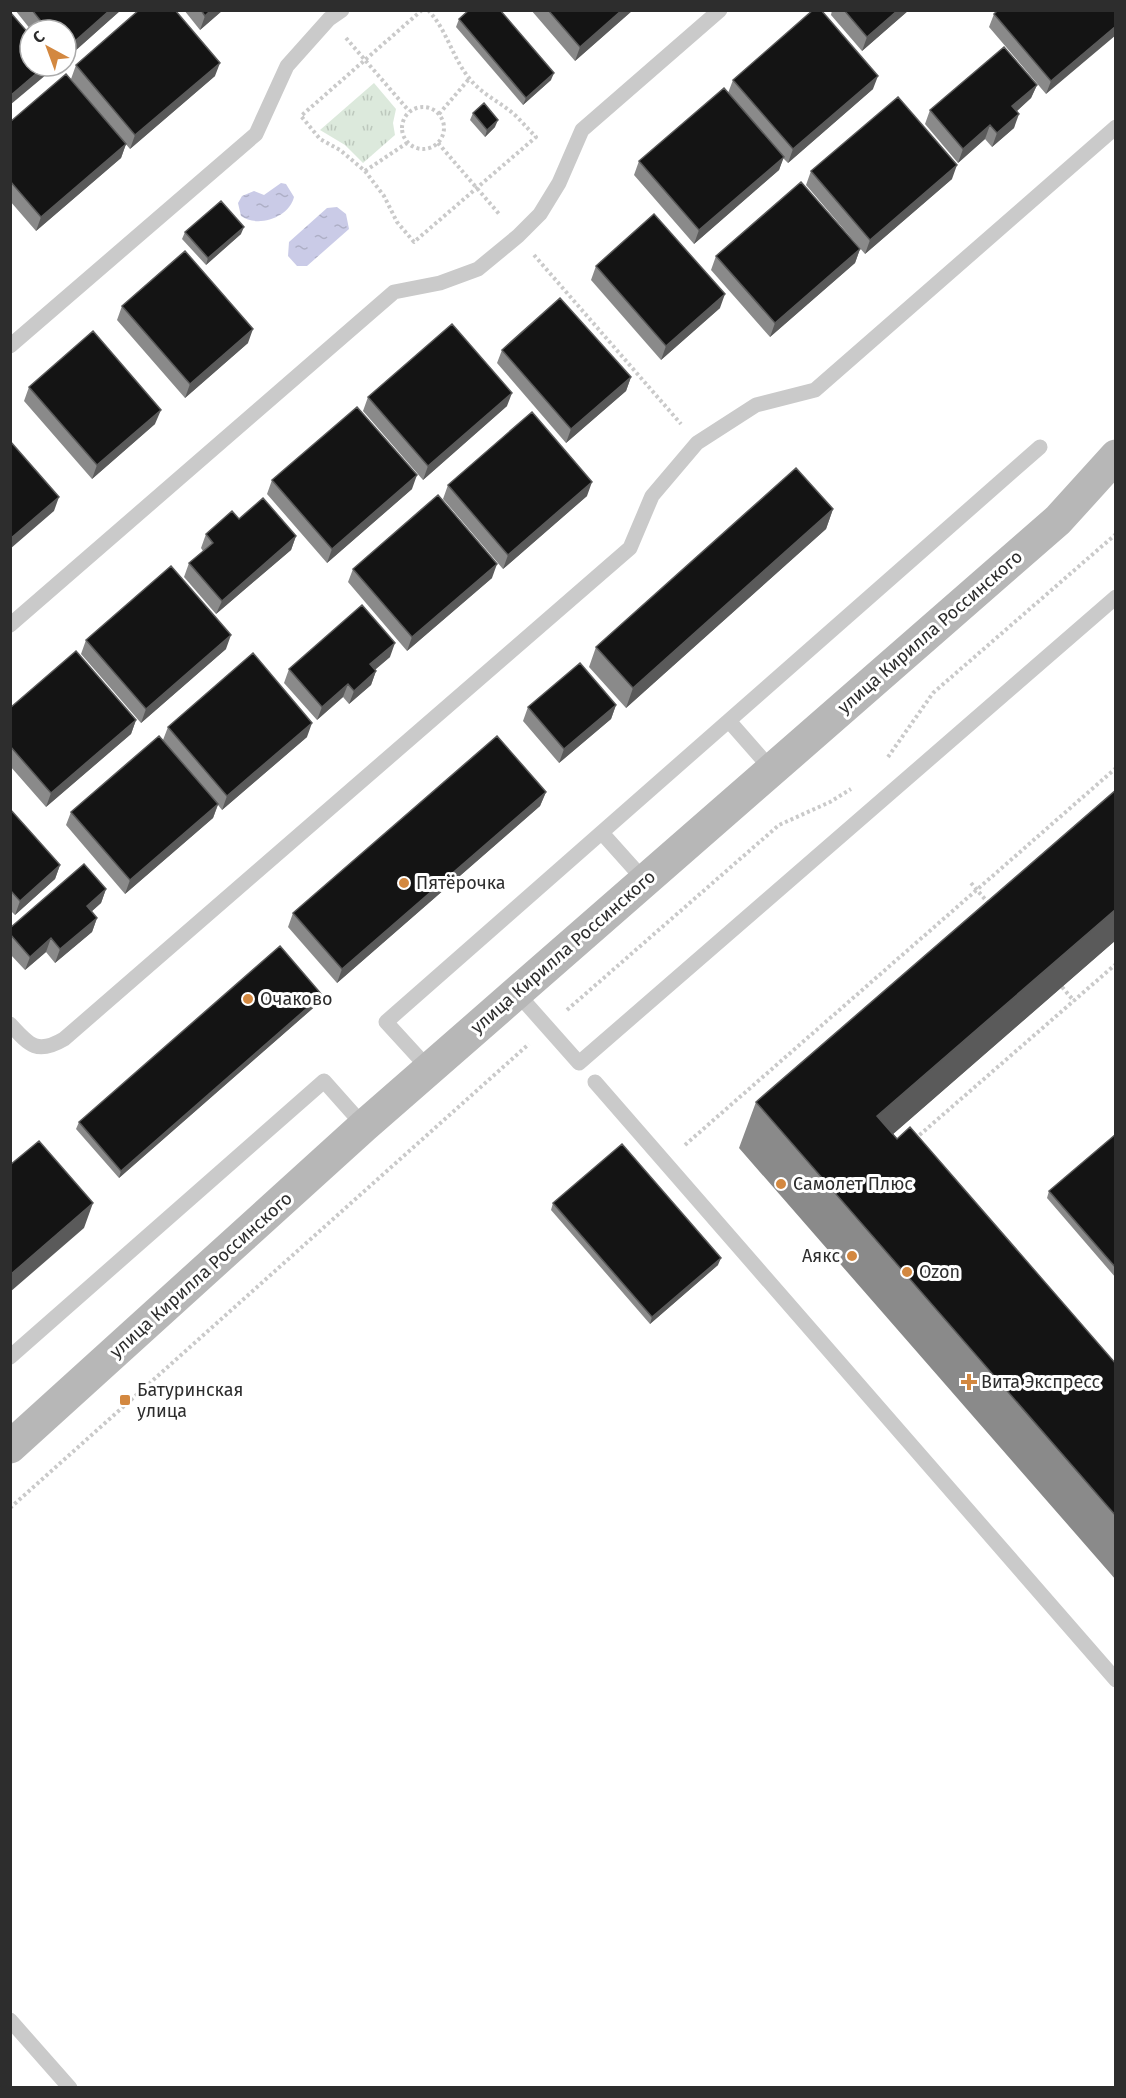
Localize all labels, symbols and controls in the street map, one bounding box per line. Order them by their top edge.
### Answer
north arrow [18,18,78,78]
text: С [29,26,49,47]
street label: улица Кирилла Россинского [833,546,1027,718]
street label: улица Кирилла Россинского [466,866,660,1038]
place label: Пятёрочка [416,872,506,894]
marker: Пятёрочка [397,876,411,890]
place label: Очаково [260,988,332,1010]
marker: Очаково [241,992,255,1006]
place label: Самолет Плюс [793,1173,913,1195]
marker: Самолет Плюс [774,1177,788,1191]
street label: улица Кирилла Россинского [105,1187,297,1363]
place label: Аякс [802,1245,840,1267]
marker: Аякс [845,1249,859,1263]
place label: Ozon [919,1261,960,1283]
marker: Ozon [900,1265,914,1279]
place label: Вита Экспресс [981,1371,1101,1393]
marker: Вита Экспресс [962,1375,976,1389]
place label: Батуринская улица [137,1379,243,1422]
marker: Батуринская улица [118,1393,132,1407]

